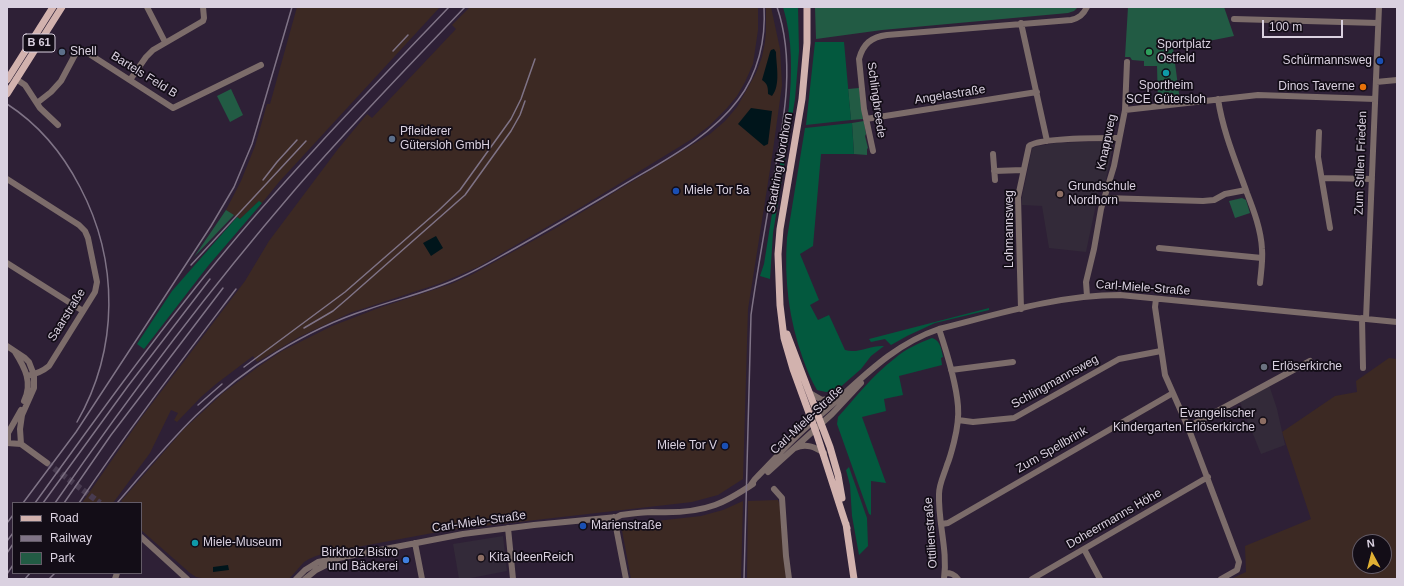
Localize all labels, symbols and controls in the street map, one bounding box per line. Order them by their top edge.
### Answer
scale bar [1264,12,1345,38]
text: 100 m [1269,20,1302,34]
road number: B 61 [23,34,55,52]
place label: Sportplatz Ostfeld [1157,38,1211,66]
place label: Shell [70,45,97,59]
marker: Shell [57,47,67,57]
marker: Sportplatz Ostfeld [1144,47,1154,57]
street label: Bartels Feld B [108,49,180,101]
place label: Schürmannsweg [1283,54,1372,68]
marker: Schürmannsweg [1375,56,1385,66]
street label: Schlingbreede [864,61,888,139]
marker: Sportheim SCE Gütersloh [1161,68,1171,78]
place label: Sportheim SCE Gütersloh [1126,79,1206,107]
place label: Dinos Taverne [1278,80,1355,94]
street label: Angelastraße [914,82,986,108]
marker: Dinos Taverne [1358,82,1368,92]
street label: Zum Stillen Frieden [1352,111,1370,215]
street label: Stadtring Nordhorn [764,112,796,214]
street label: Knappweg [1094,113,1120,171]
place label: Pfleiderer Gütersloh GmbH [400,125,490,153]
marker: Pfleiderer Gütersloh GmbH [387,134,397,144]
place label: Grundschule Nordhorn [1068,180,1136,208]
place label: Miele Tor 5a [684,184,749,198]
marker: Miele Tor 5a [671,186,681,196]
marker: Grundschule Nordhorn [1055,189,1065,199]
street label: Lohmannsweg [1003,190,1017,268]
street label: Carl-Miele-Straße [1095,278,1191,298]
street label: Saarstraße [45,286,89,344]
street label: Schlingmannsweg [1009,352,1101,412]
place label: Erlöserkirche [1272,360,1342,374]
marker: Erlöserkirche [1259,362,1269,372]
street label: Carl-Miele-Straße [767,382,847,458]
place label: Evangelischer Kindergarten Erlöserkirche [1113,407,1255,435]
marker: Evangelischer Kindergarten Erlöserkirche [1258,416,1268,426]
street label: Zum Spellbrink [1014,424,1090,476]
place label: Miele Tor V [657,439,717,453]
marker: Miele Tor V [720,441,730,451]
street label: Doheermanns Höhe [1064,486,1164,552]
street label: Ottilienstraße [921,497,941,569]
legend [12,502,142,574]
street label: Carl-Miele-Straße [431,508,527,536]
text: Road [50,511,79,525]
place label: Marienstraße [591,519,662,533]
marker: Marienstraße [578,521,588,531]
text: Railway [50,531,92,545]
north arrow [1352,534,1392,574]
place label: Miele-Museum [203,536,282,550]
text: N [1366,537,1375,550]
marker: Miele-Museum [190,538,200,548]
place label: Birkholz Bistro und Bäckerei [321,546,398,574]
text: Park [50,551,75,565]
place label: Kita IdeenReich [489,551,574,565]
marker: Kita IdeenReich [476,553,486,563]
marker: Birkholz Bistro und Bäckerei [401,555,411,565]

